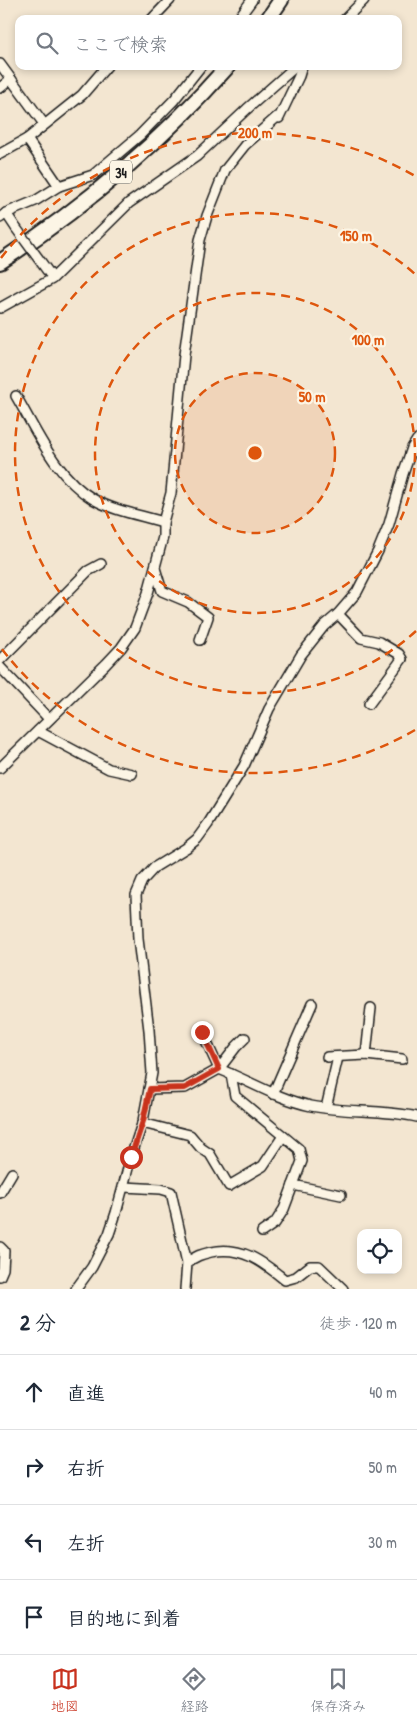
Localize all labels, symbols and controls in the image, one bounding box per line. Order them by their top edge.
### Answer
search box [15,15,402,70]
icon: search [33,29,61,57]
text: ここで検索 [73,31,168,57]
text: 200 m [238,122,272,143]
road number: 34 [110,160,132,183]
text: 150 m [340,225,372,246]
text: 100 m [352,329,384,350]
text: 50 m [299,386,325,407]
centre of rings [246,444,264,462]
route end [191,1021,214,1044]
route start [120,1146,143,1169]
map controls [357,1229,402,1274]
button: locate [357,1229,402,1274]
text: 2 分 [20,1308,56,1337]
text: 徒歩 · 120 m [319,1312,397,1334]
icon: ahead [20,1378,48,1406]
text: 直進 [67,1380,105,1406]
text: 40 m [369,1381,397,1403]
icon: right [20,1453,48,1481]
text: 右折 [67,1455,105,1481]
text: 50 m [369,1456,397,1478]
icon: left [20,1528,48,1556]
text: 左折 [67,1530,105,1556]
text: 30 m [368,1531,397,1553]
icon: arrive [20,1603,48,1631]
text: 目的地に到着 [67,1605,181,1631]
tab: 地図 [51,1665,79,1715]
tab: 経路 [180,1665,208,1715]
tab: 保存済み [310,1665,366,1715]

